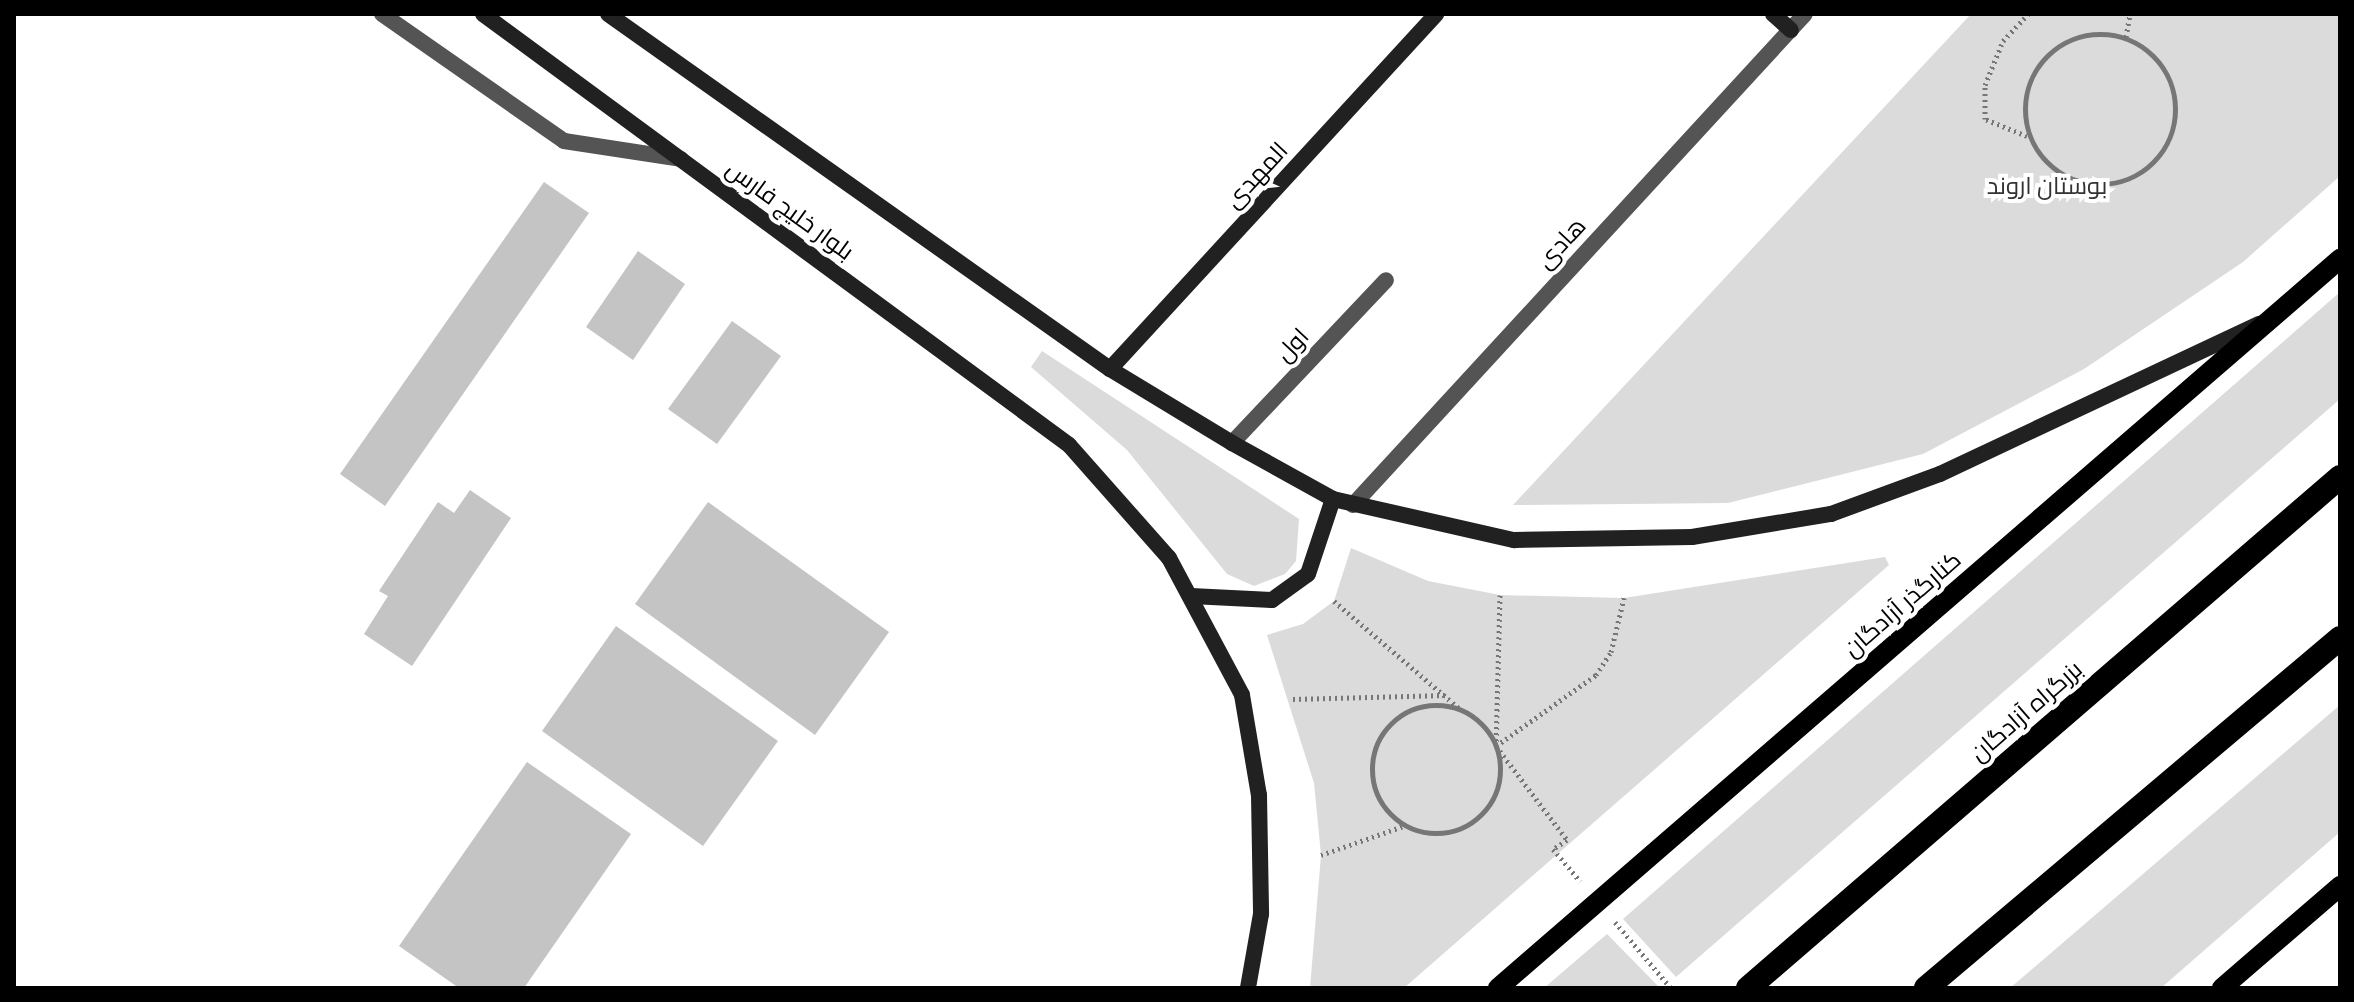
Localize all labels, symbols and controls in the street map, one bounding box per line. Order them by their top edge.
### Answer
street label: المهدی [1218,136,1294,214]
street label: بلوار خلیج فارس [721,154,859,266]
park label: بوستان اروند [1987,172,2107,200]
street label: هادی [1530,212,1592,274]
street label: اول [1269,322,1315,368]
street label: کنارگذر آزادگان [1837,545,1967,663]
street label: بزرگراه آزادگان [1964,654,2088,768]

